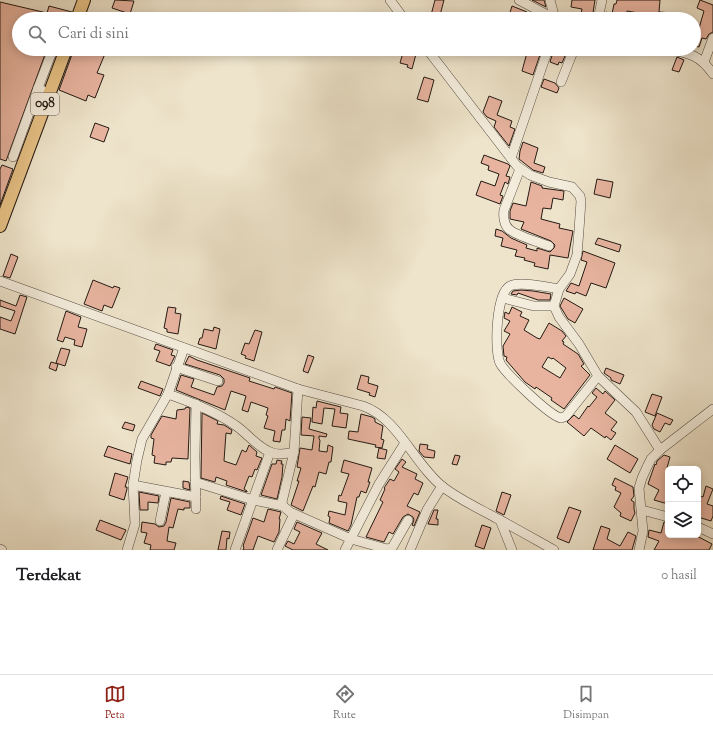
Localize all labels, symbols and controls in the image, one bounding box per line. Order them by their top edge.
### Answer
search box [12,12,701,56]
icon: search [26,23,48,45]
text: Cari di sini [58,24,129,45]
road number: 098 [31,93,59,115]
map controls [665,466,701,538]
button: locate [665,466,701,502]
button: layers [665,502,701,538]
text: Terdekat [16,564,81,588]
text: 0 hasil [661,567,697,585]
tab: Peta [104,683,126,723]
tab: Rute [333,683,356,723]
tab: Disimpan [563,683,609,723]

